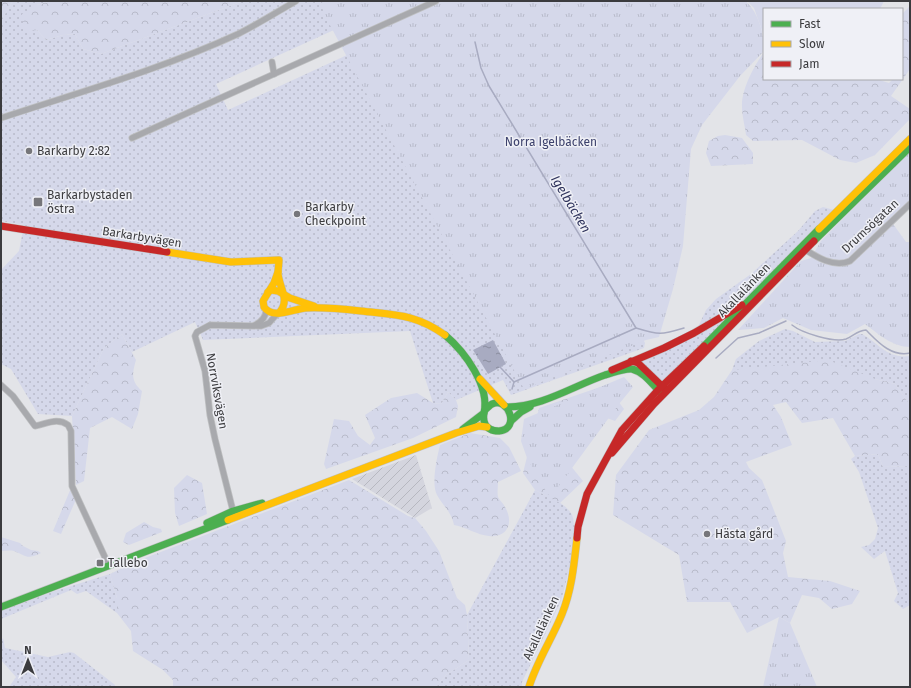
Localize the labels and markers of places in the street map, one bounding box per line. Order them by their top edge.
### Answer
place label: Barkarby 2:82 [37,144,110,158]
marker: Barkarby 2:82 [24,146,34,156]
place label: Barkarbystaden östra [47,188,133,216]
marker: Barkarbystaden östra [32,196,44,208]
place label: Barkarby Checkpoint [305,200,367,228]
marker: Barkarby Checkpoint [292,209,302,219]
place label: Hästa gård [715,527,773,541]
marker: Hästa gård [702,529,712,539]
place label: Tallebo [108,556,148,570]
marker: Tallebo [95,558,105,568]

